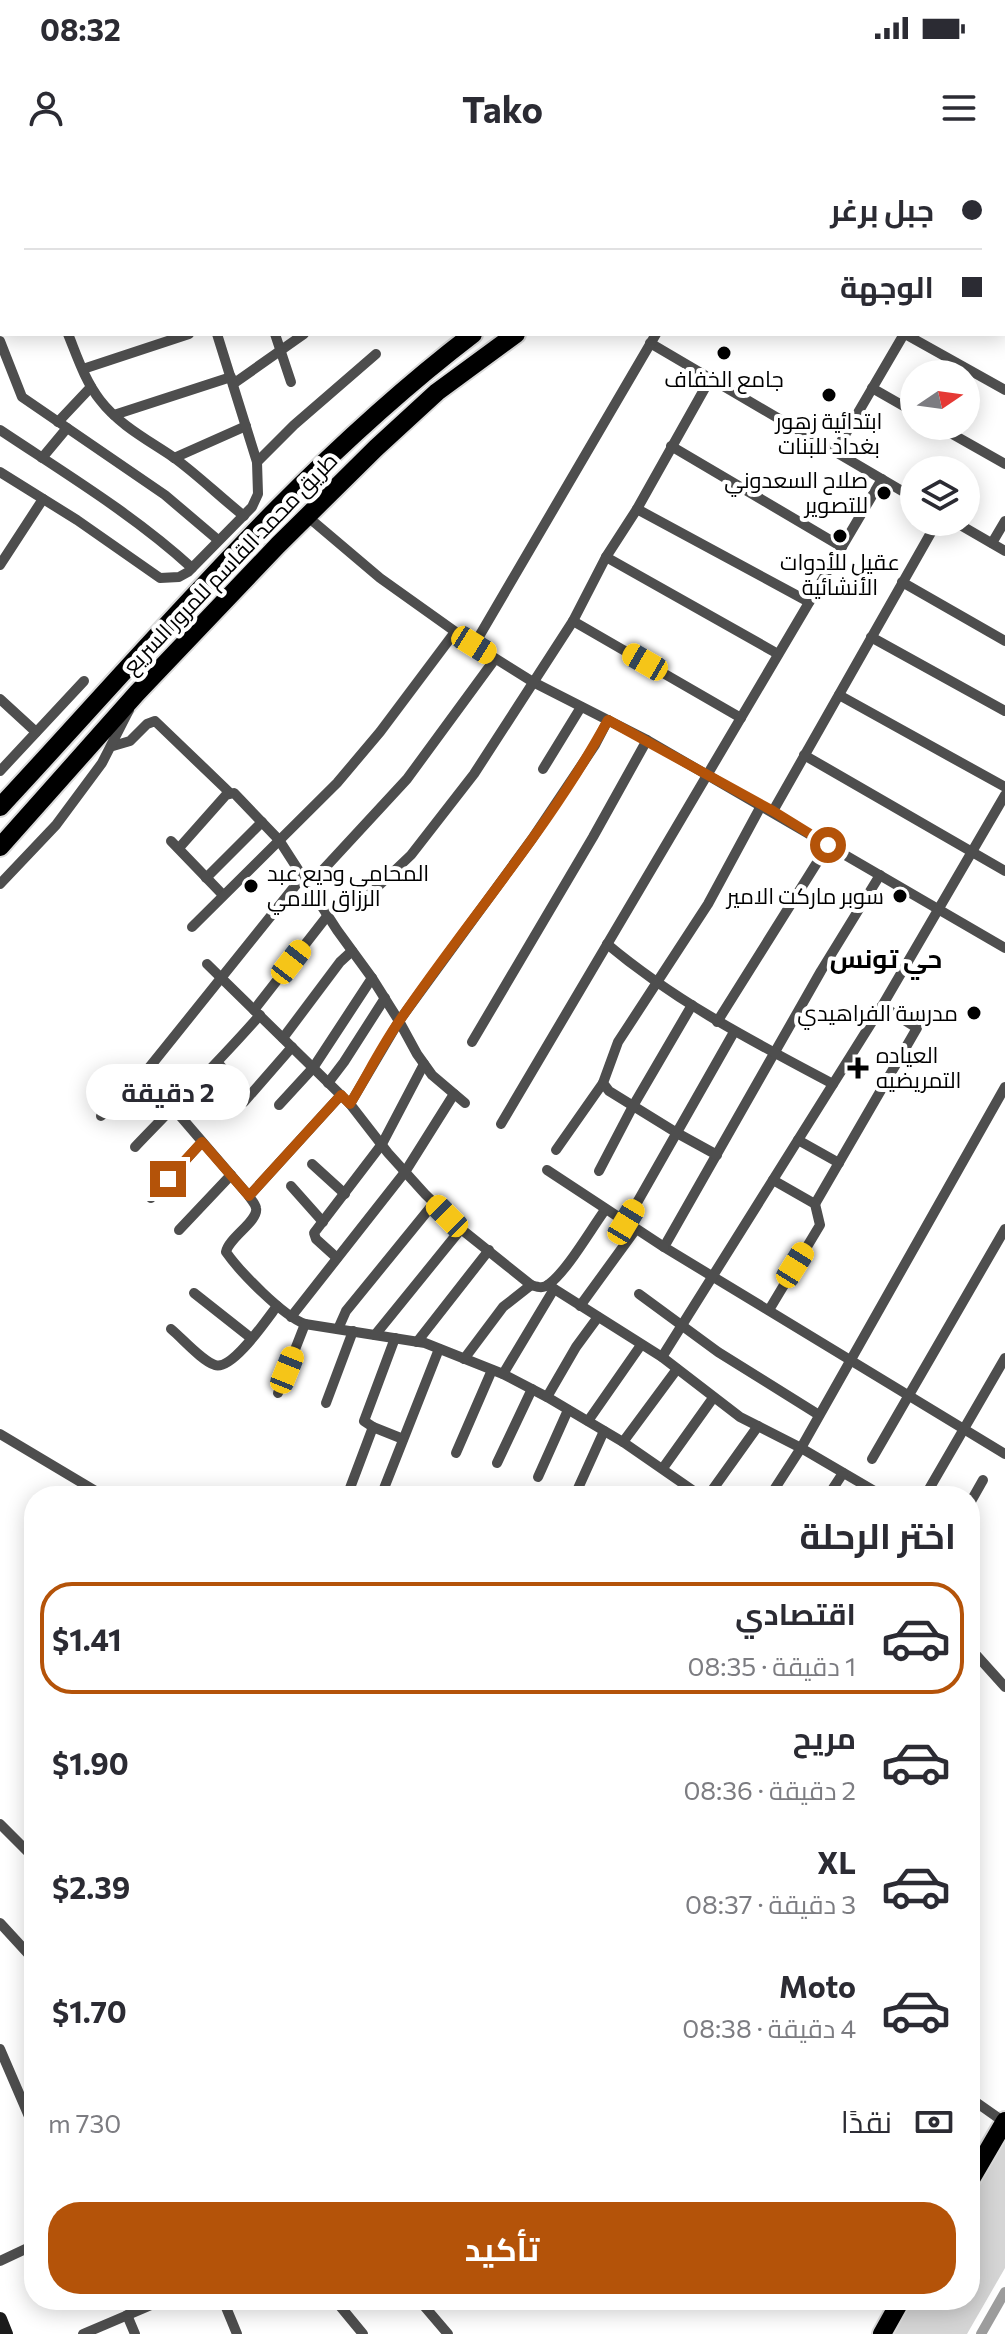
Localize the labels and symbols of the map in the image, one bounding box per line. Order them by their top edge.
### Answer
marker: جامع الخفاف [715,344,733,362]
north arrow [900,360,980,440]
place label: جامع الخفاف [664,365,784,394]
marker: ابتدائية زهور بغداد للبنات [820,386,838,404]
place label: ابتدائية زهور بغداد للبنات [773,407,883,459]
street label: طريق محمد القاسم للمرور السريع [117,446,345,681]
place label: صلاح السعدوني للتصوير [724,466,868,518]
marker: صلاح السعدوني للتصوير [875,484,893,502]
marker: عقيل للأدوات الأنشائية [831,527,849,545]
place label: عقيل للأدوات الأنشائية [780,548,900,600]
car [447,622,501,668]
car [618,640,672,684]
route start [810,827,846,863]
place label: المحامي وديع عبد الرزاق اللامي [267,859,429,915]
marker: المحامي وديع عبد الرزاق اللامي [242,877,260,895]
place label: سوبر ماركت الامير [725,882,884,909]
marker: سوبر ماركت الامير [891,887,909,905]
car [267,936,315,988]
district label: حي تونس [830,942,942,980]
place label: مدرسة الفراهيدي [797,999,958,1030]
marker: مدرسة الفراهيدي [965,1004,983,1022]
place label: العياده التمريضيه [876,1041,961,1093]
marker: العياده التمريضيه [847,1057,869,1079]
callout: 2 دقيقة [86,1063,250,1119]
route end [150,1161,186,1197]
car [422,1191,472,1241]
car [603,1195,649,1249]
car [772,1238,818,1292]
car [267,1343,307,1397]

